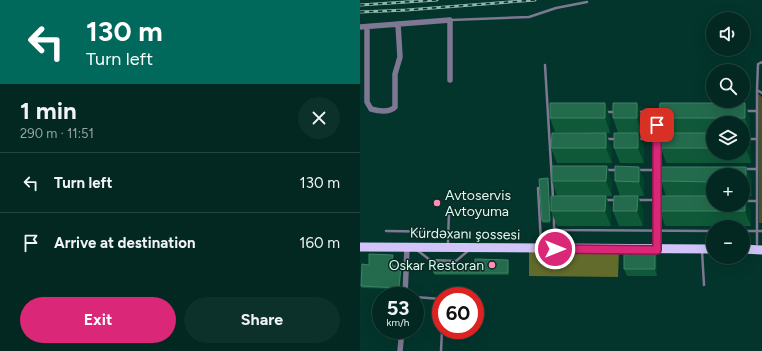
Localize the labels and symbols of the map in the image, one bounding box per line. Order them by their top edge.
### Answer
pin [640,108,674,142]
place label: Avtoservis Avtoyuma [445,187,511,220]
marker: Avtoservis Avtoyuma [432,198,442,208]
street label: Kürdəxanı şossesi [410,225,520,243]
position arrow [534,228,576,270]
place label: Oskar Restoran [389,257,484,274]
marker: Oskar Restoran [487,260,497,270]
speed limit sign: 60 [432,287,484,339]

